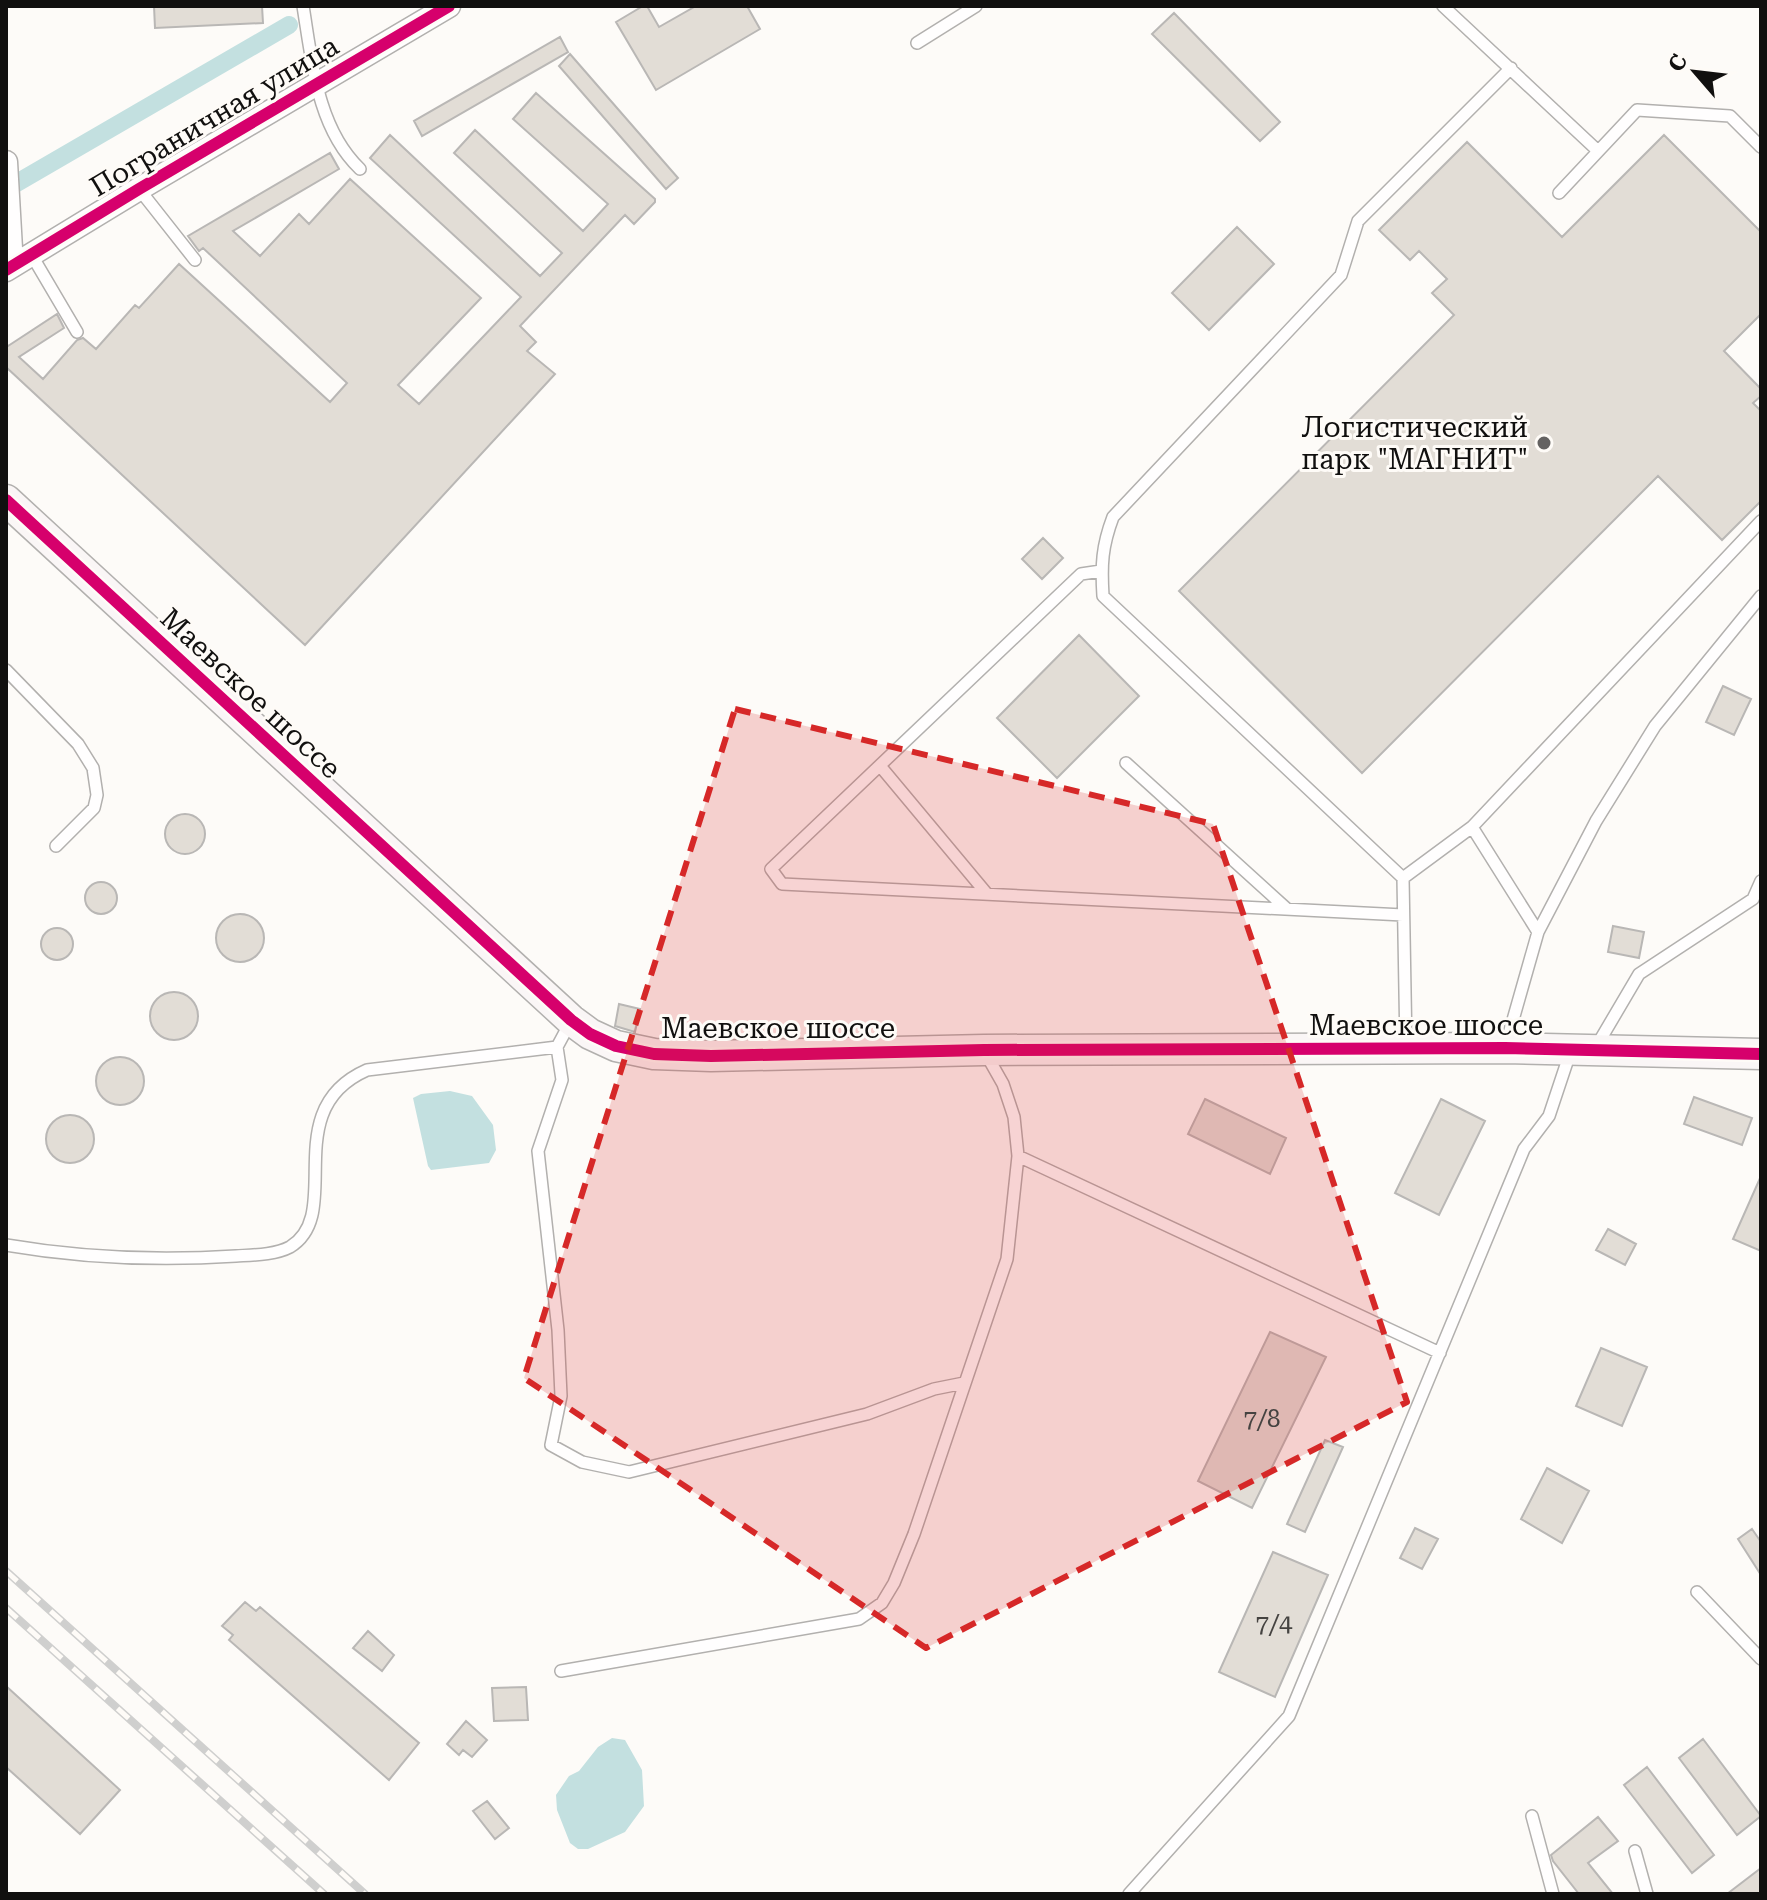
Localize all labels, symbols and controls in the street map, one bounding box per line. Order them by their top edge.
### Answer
street label: Пограничная улица [84,29,344,204]
north arrow [1655,32,1735,112]
text: С [1663,50,1692,76]
place label: Логистический парк "МАГНИТ" [1301,411,1528,476]
marker: Логистический парк "МАГНИТ" [1535,434,1553,452]
street label: Маевское шоссе [154,601,348,785]
street label: Маевское шоссе [1309,1009,1543,1042]
street label: Маевское шоссе [661,1012,895,1045]
house number: 7/8 [1244,1405,1280,1433]
house number: 7/4 [1256,1610,1293,1638]

